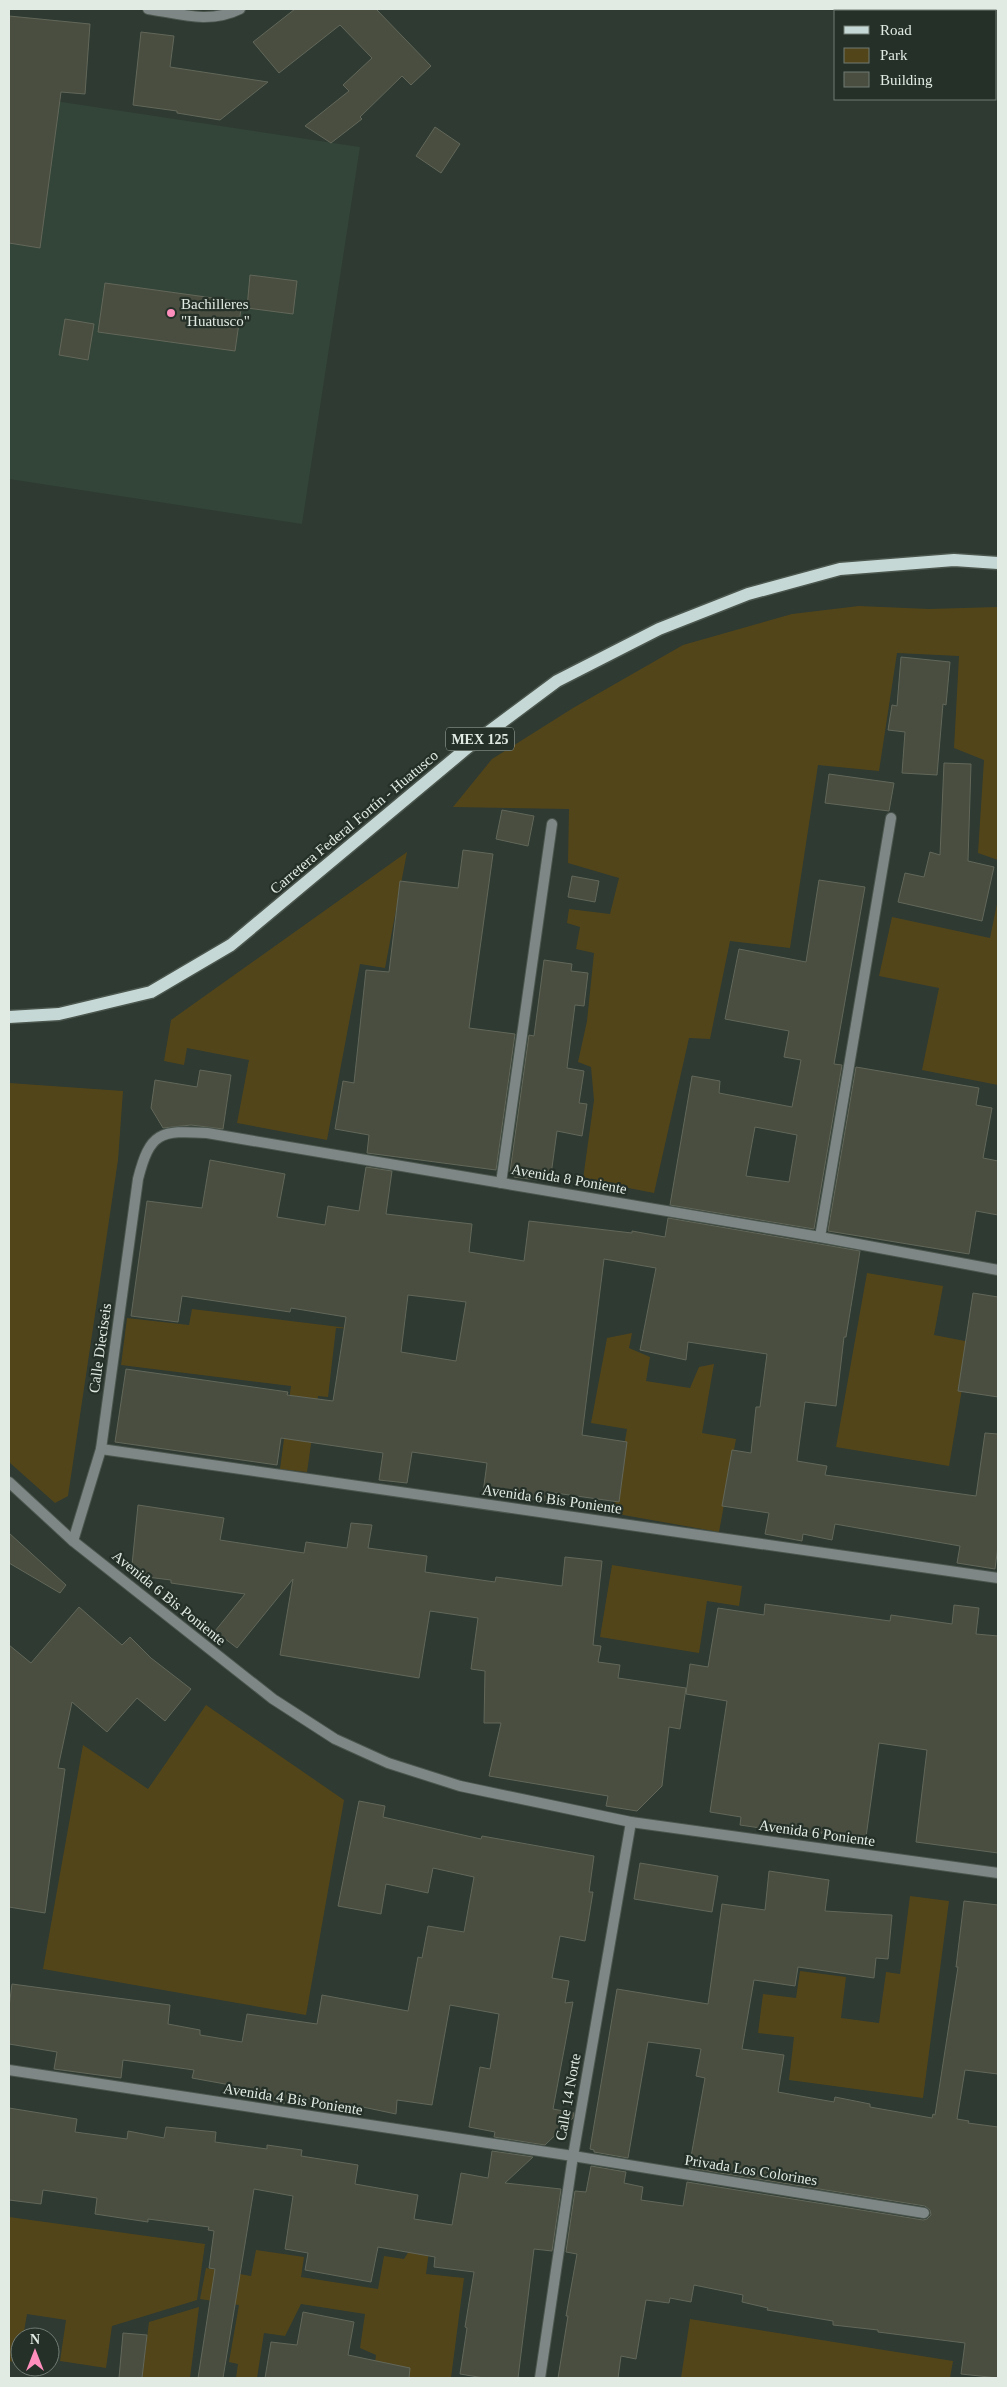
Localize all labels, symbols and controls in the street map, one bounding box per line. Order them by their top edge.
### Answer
legend [834,10,997,100]
text: Road [880,22,912,38]
text: Park [880,47,908,63]
text: Building [880,72,933,88]
place label: Bachilleres "Huatusco" [181,296,250,329]
marker: Bachilleres "Huatusco" [165,307,177,319]
road number: MEX 125 [446,728,514,751]
street label: Carretera Federal Fortín - Huatusco [267,747,441,897]
street label: Avenida 8 Poniente [510,1161,628,1197]
street label: Calle Dieciseis [86,1302,114,1394]
street label: Avenida 6 Bis Poniente [481,1481,623,1517]
street label: Avenida 6 Bis Poniente [109,1547,229,1649]
street label: Avenida 6 Poniente [758,1817,876,1849]
street label: Calle 14 Norte [552,2052,584,2142]
street label: Avenida 4 Bis Poniente [222,2080,364,2118]
street label: Privada Los Colorines [683,2152,819,2188]
north arrow [10,2327,60,2377]
text: N [30,2332,40,2347]

